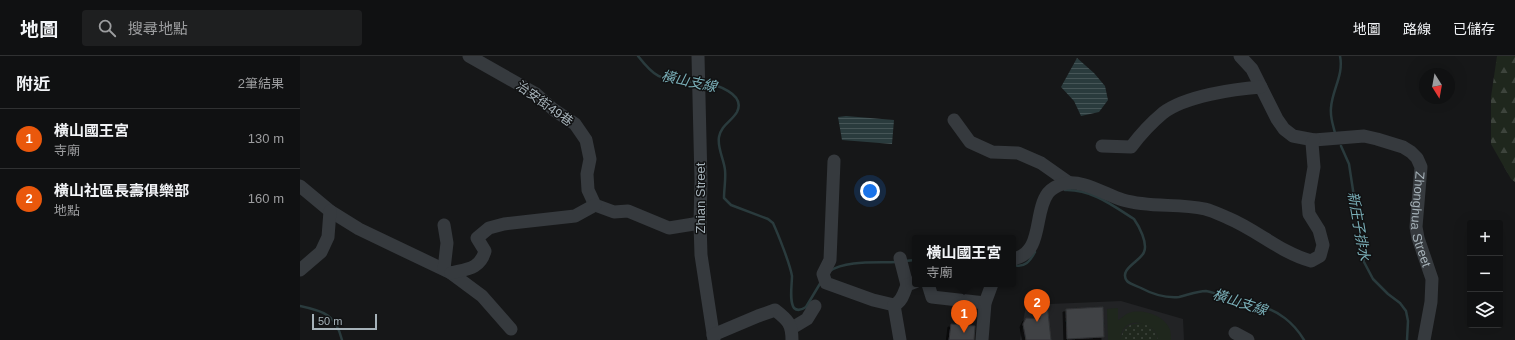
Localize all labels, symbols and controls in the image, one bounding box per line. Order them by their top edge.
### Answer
search box [82,10,362,46]
icon: search [96,17,118,39]
text: 地圖 [20,19,58,40]
text: 搜尋地點 [128,20,188,37]
text: 地圖 [1353,21,1381,37]
text: 路線 [1403,21,1431,37]
text: 已儲存 [1453,21,1495,37]
water label: 橫山支線 [660,67,720,95]
north arrow [1419,68,1455,104]
text: 附近 [16,75,50,94]
text: 2筆結果 [238,76,284,91]
street label: 治安街49巷 [513,78,576,129]
text: 橫山國王宮 [54,122,129,139]
text: 1 [25,131,33,146]
text: 130 m [248,131,284,146]
text: 寺廟 [54,143,80,158]
street label: Zhian Street [693,162,708,233]
street label: Zhonghua Street [1408,171,1434,269]
your location [860,181,880,201]
text: 橫山社區長壽俱樂部 [54,182,189,199]
water label: 新庄子排水 [1345,190,1373,263]
text: 2 [25,191,33,206]
text: 160 m [248,191,284,206]
text: 地點 [54,203,80,218]
map controls [1467,220,1503,328]
button: + [1467,220,1503,256]
popup [912,235,1016,287]
text: 橫山國王宮 [926,244,1002,261]
button: − [1467,256,1503,292]
text: 寺廟 [926,265,953,280]
water label: 橫山支線 [1211,286,1271,319]
pin: 2 [1024,289,1050,322]
button: layers [1467,292,1503,328]
pin: 1 [951,300,977,333]
scale bar [312,312,377,331]
text: 50 m [318,315,342,327]

